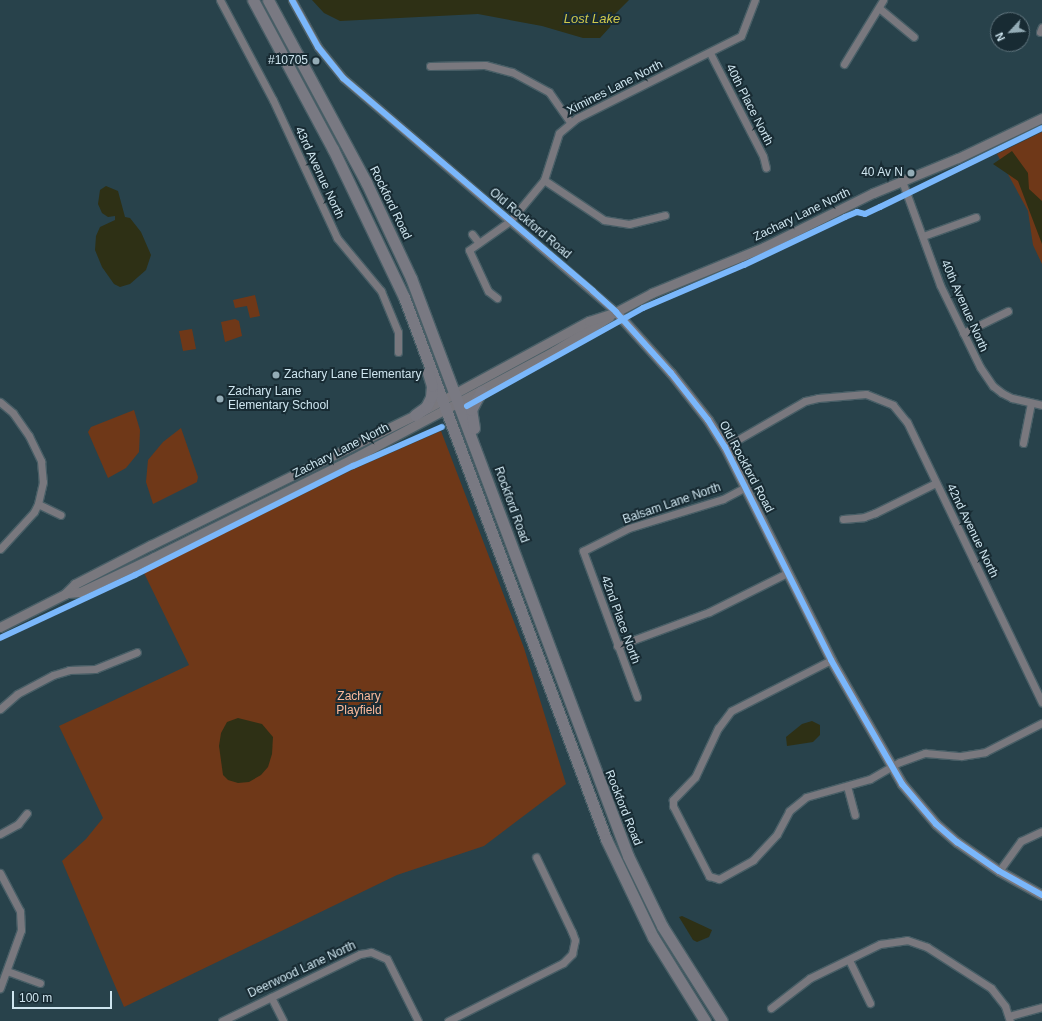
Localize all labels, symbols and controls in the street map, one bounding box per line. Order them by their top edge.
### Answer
water label: Lost Lake [564,11,620,27]
north arrow [990,12,1030,52]
text: N [993,31,1007,43]
place label: #10705 [268,54,308,68]
marker: #10705 [311,56,321,66]
street label: Ximines Lane North [565,58,665,118]
street label: 40th Place North [722,62,776,148]
street label: 43rd Avenue North [291,124,347,222]
street label: Rockford Road [366,164,414,242]
place label: 40 Av N [861,166,903,180]
marker: 40 Av N [906,168,916,178]
street label: Zachary Lane North [751,185,853,245]
street label: Old Rockford Road [486,186,574,262]
street label: 40th Avenue North [937,257,991,355]
place label: Zachary Lane Elementary [284,368,421,382]
marker: Zachary Lane Elementary [271,370,281,380]
place label: Zachary Lane Elementary School [228,385,329,413]
marker: Zachary Lane Elementary School [215,394,225,404]
street label: Old Rockford Road [716,419,776,515]
street label: Zachary Lane North [290,421,392,481]
street label: Rockford Road [491,465,531,545]
street label: Balsam Lane North [621,480,723,528]
street label: 42nd Avenue North [943,481,1001,581]
street label: 42nd Place North [597,574,643,666]
park label: Zachary Playfield [336,690,382,718]
street label: Rockford Road [601,768,645,848]
street label: Deerwood Lane North [246,939,358,1001]
scale bar [14,983,114,1009]
text: 100 m [19,991,52,1005]

